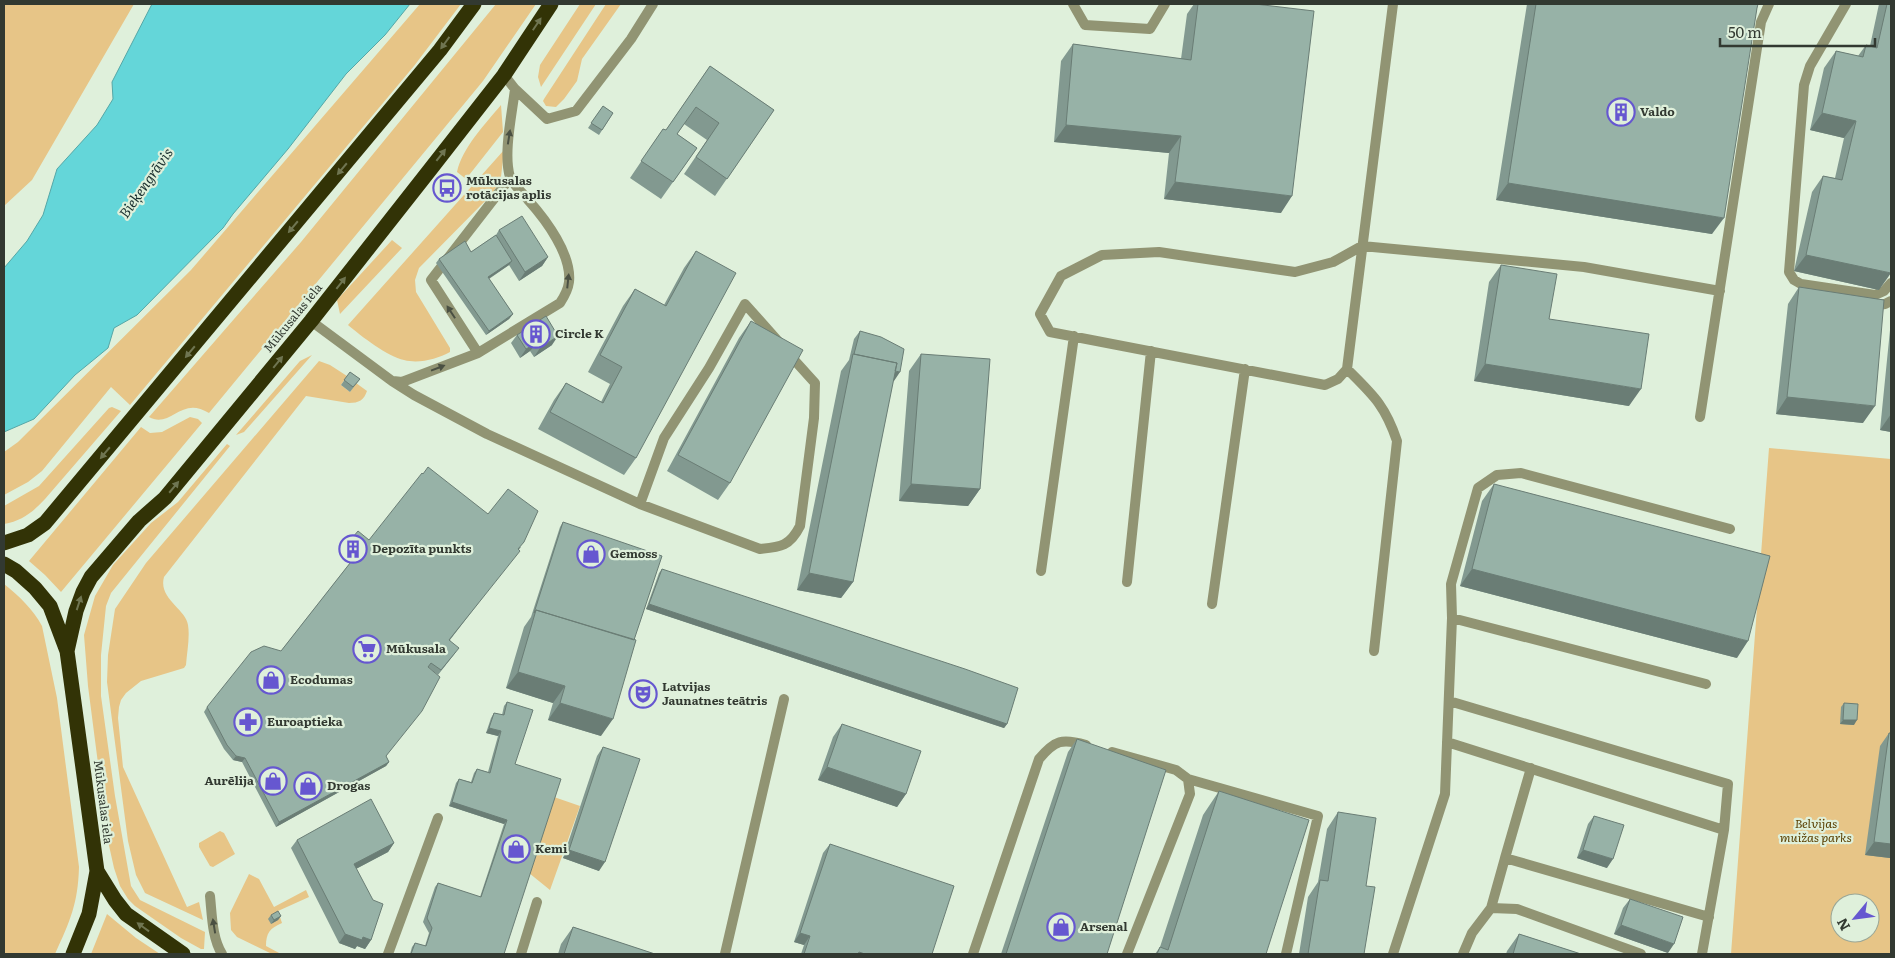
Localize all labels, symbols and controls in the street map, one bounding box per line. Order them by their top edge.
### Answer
scale bar [1720,15,1875,47]
one-way arrow [533,18,542,31]
text: 50 m [1728,20,1762,43]
one-way arrow [440,36,450,50]
building icon: Valdo [1606,97,1636,127]
place label: Valdo [1640,102,1675,120]
one-way arrow [505,129,513,145]
water label: Bieķengrāvis [114,143,177,221]
one-way arrow [436,149,447,162]
one-way arrow [336,162,347,175]
place label: Mūkusalas rotācijas aplis [466,171,551,203]
bus stop icon: Mūkusalas rotācijas aplis [432,173,462,203]
one-way arrow [288,220,299,233]
one-way arrow [564,273,572,289]
one-way arrow [335,277,346,290]
street label: Mūkusalas iela [259,278,326,356]
one-way arrow [447,306,456,319]
building icon: Circle K [521,319,551,349]
place label: Circle K [555,324,604,342]
one-way arrow [184,345,195,358]
one-way arrow [272,356,283,369]
one-way arrow [431,364,446,372]
one-way arrow [99,446,111,458]
one-way arrow [169,481,180,494]
building icon: Depozīta punkts [338,534,368,564]
place label: Depozīta punkts [372,539,472,557]
shop icon: Gemoss [576,539,606,569]
place label: Gemoss [610,544,657,562]
one-way arrow [76,596,83,611]
supermarket icon: Mūkusala [352,634,382,664]
place label: Mūkusala [386,639,446,657]
shop icon: Ecodumas [256,665,286,695]
place label: Ecodumas [290,670,353,688]
place label: Latvijas Jaunatnes teātris [662,677,767,709]
theatre icon: Latvijas Jaunatnes teātris [628,679,658,709]
pharmacy icon: Euroaptieka [233,707,263,737]
place label: Euroaptieka [267,712,343,730]
street label: Mūkusalas iela [90,759,118,846]
shop icon: Aurēlija [258,766,288,796]
place label: Aurēlija [204,771,254,789]
shop icon: Drogas [293,771,323,801]
place label: Drogas [327,776,370,794]
park label: Belvijas muižas parks [1780,814,1852,846]
shop icon: Kemi [501,834,531,864]
place label: Kemi [535,839,568,857]
north arrow [1830,893,1880,943]
shop icon: Arsenal [1046,912,1076,942]
text: N [1831,915,1854,935]
place label: Arsenal [1080,917,1128,935]
one-way arrow [209,918,217,934]
one-way arrow [137,921,150,932]

